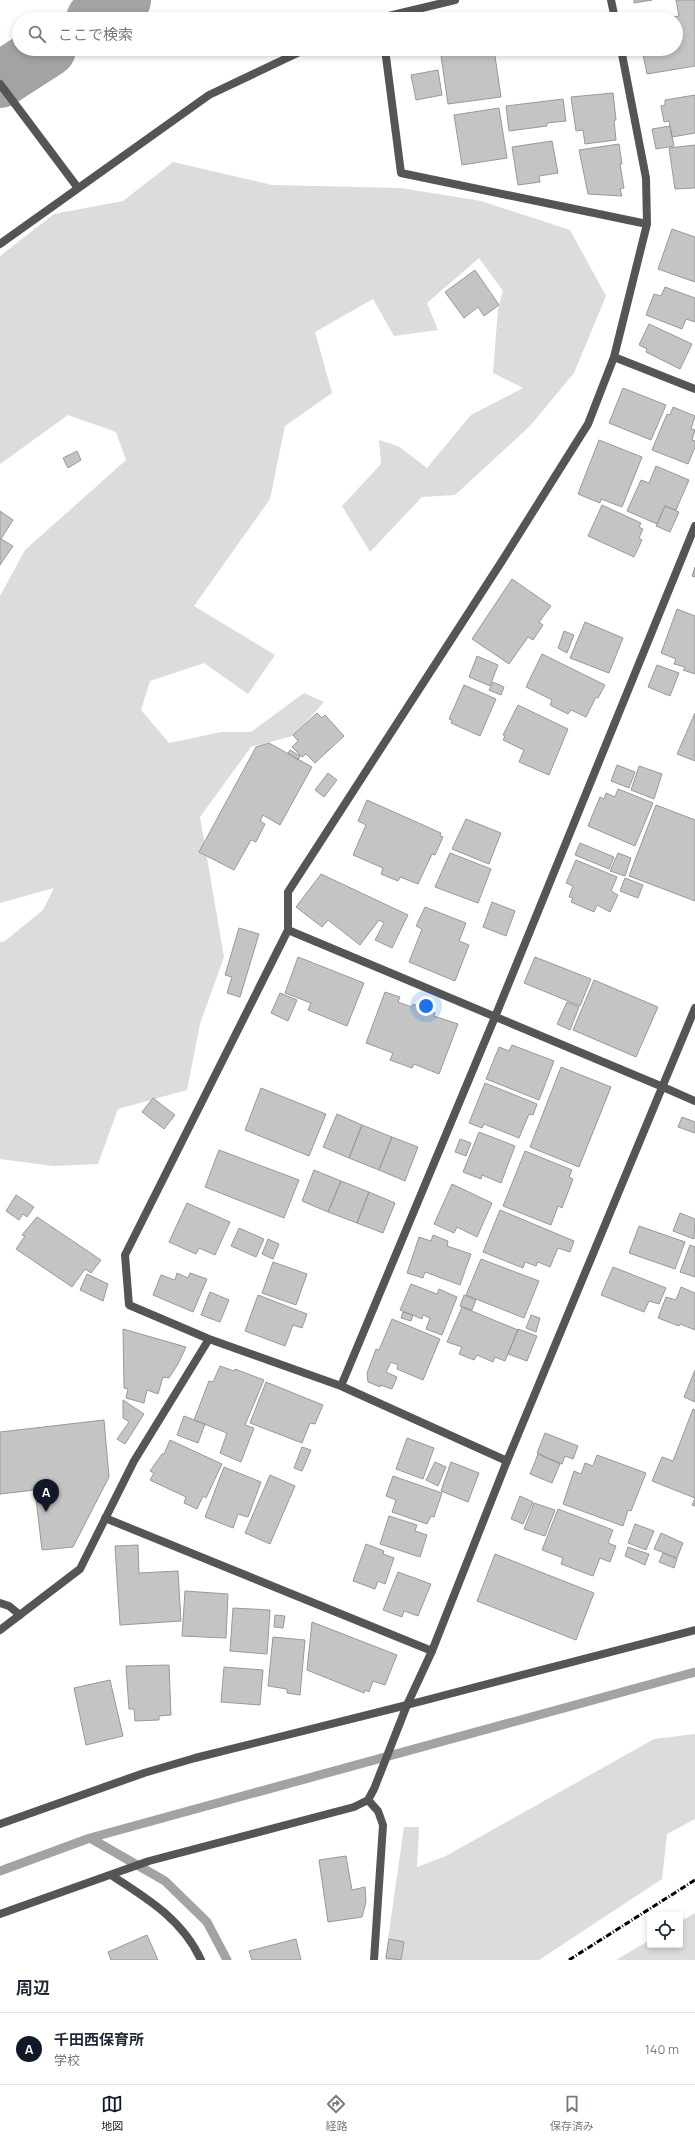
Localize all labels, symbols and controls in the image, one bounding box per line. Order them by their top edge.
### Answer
search box [12,12,683,56]
icon: search [26,23,48,45]
text: ここで検索 [58,24,133,45]
your location [416,996,436,1016]
pin: A [33,1479,59,1512]
map controls [647,1912,683,1948]
button: locate [647,1912,683,1948]
text: 周辺 [16,1976,50,1999]
text: 千田西保育所 [54,2029,144,2050]
text: A [25,2040,33,2058]
text: 140 m [645,2040,679,2058]
text: 学校 [54,2051,80,2069]
tab: 地図 [101,2093,123,2133]
tab: 経路 [325,2093,347,2133]
tab: 保存済み [550,2093,594,2133]

